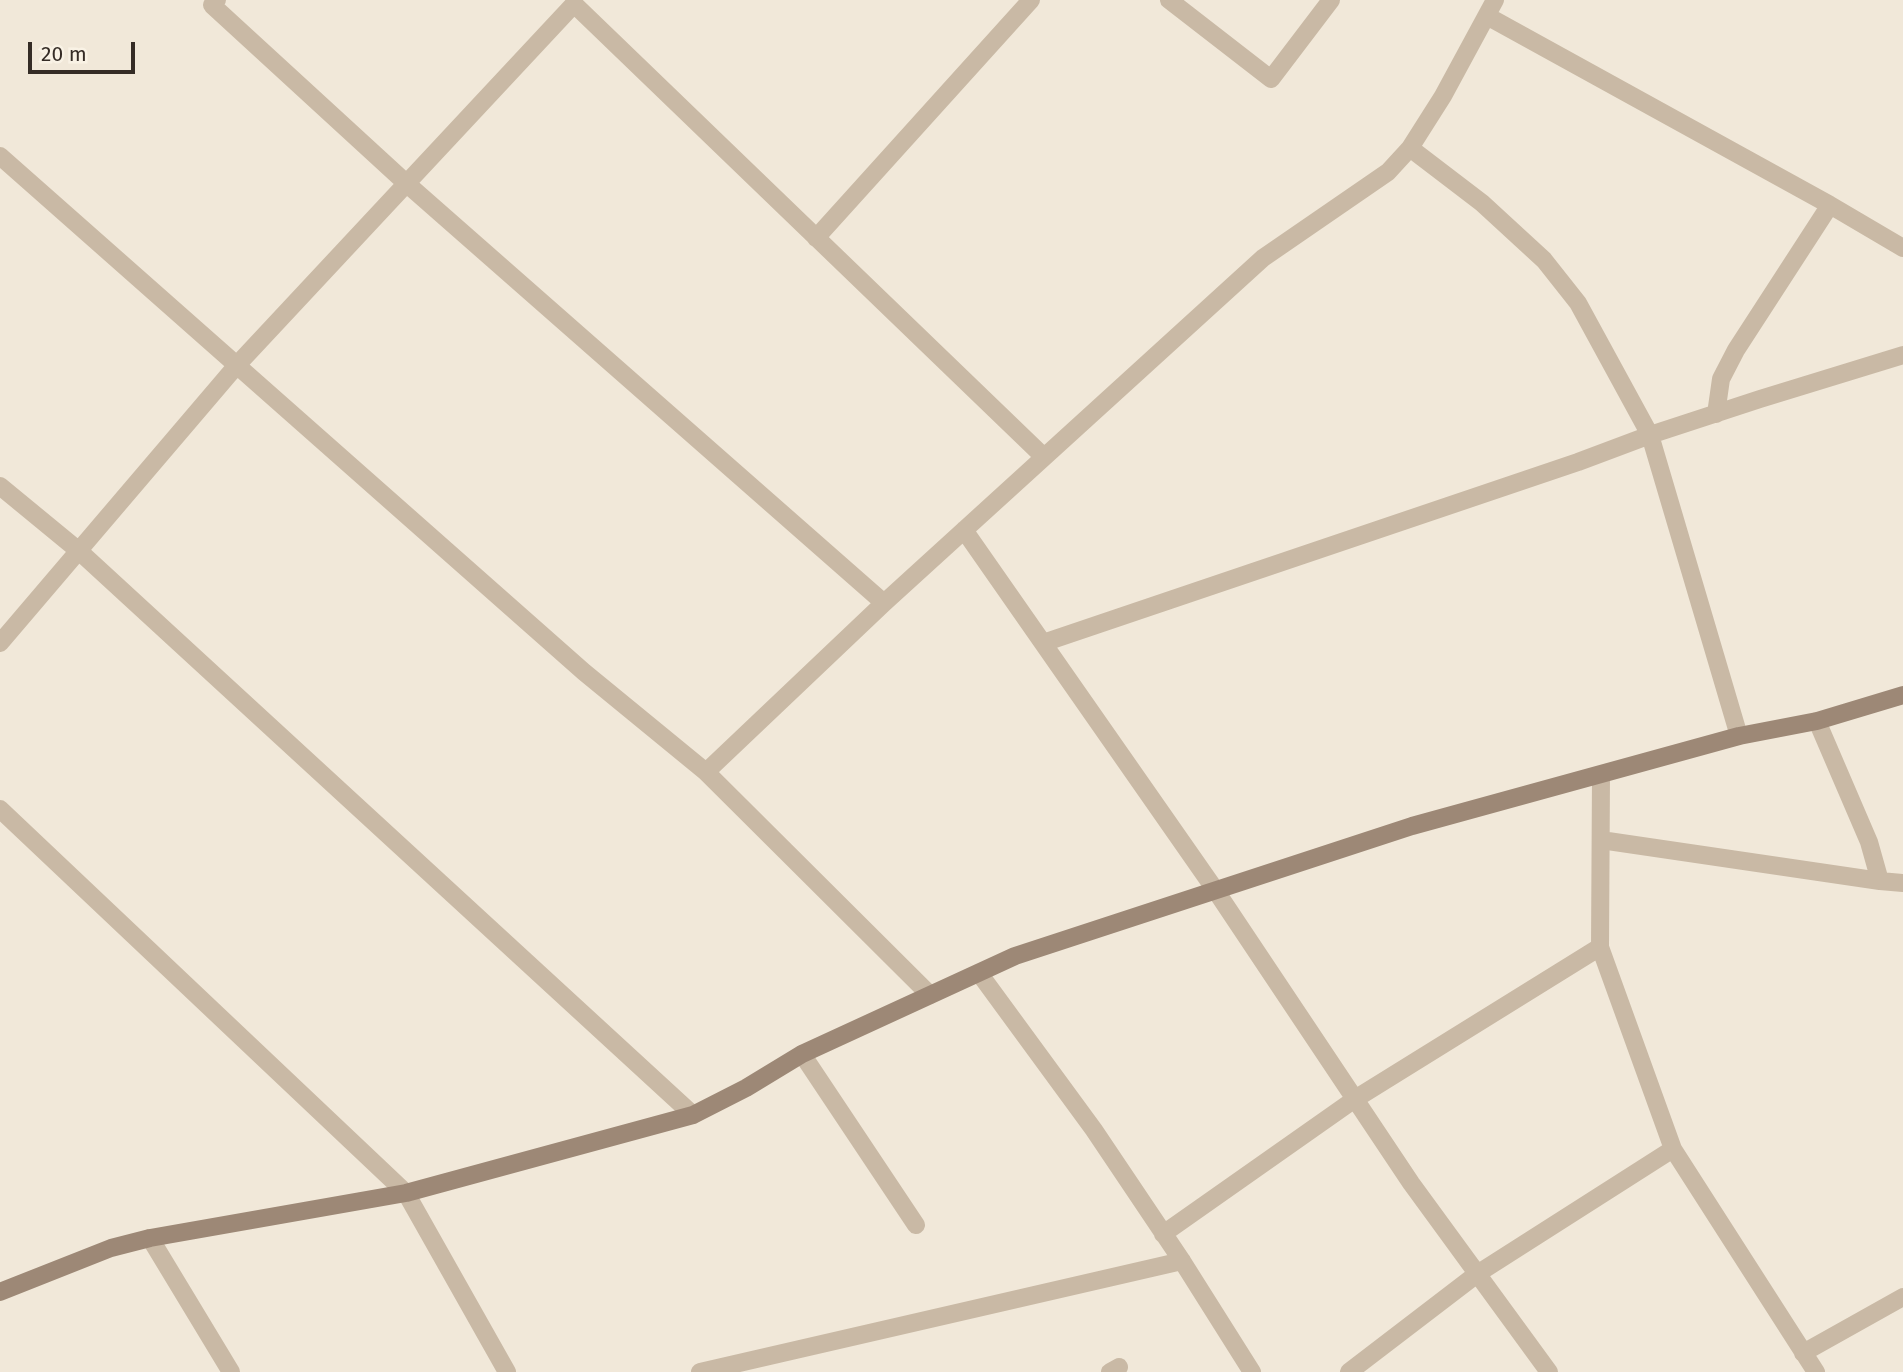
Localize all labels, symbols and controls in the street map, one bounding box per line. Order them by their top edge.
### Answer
scale bar [32,28,138,72]
text: 20 m [41,41,87,67]

